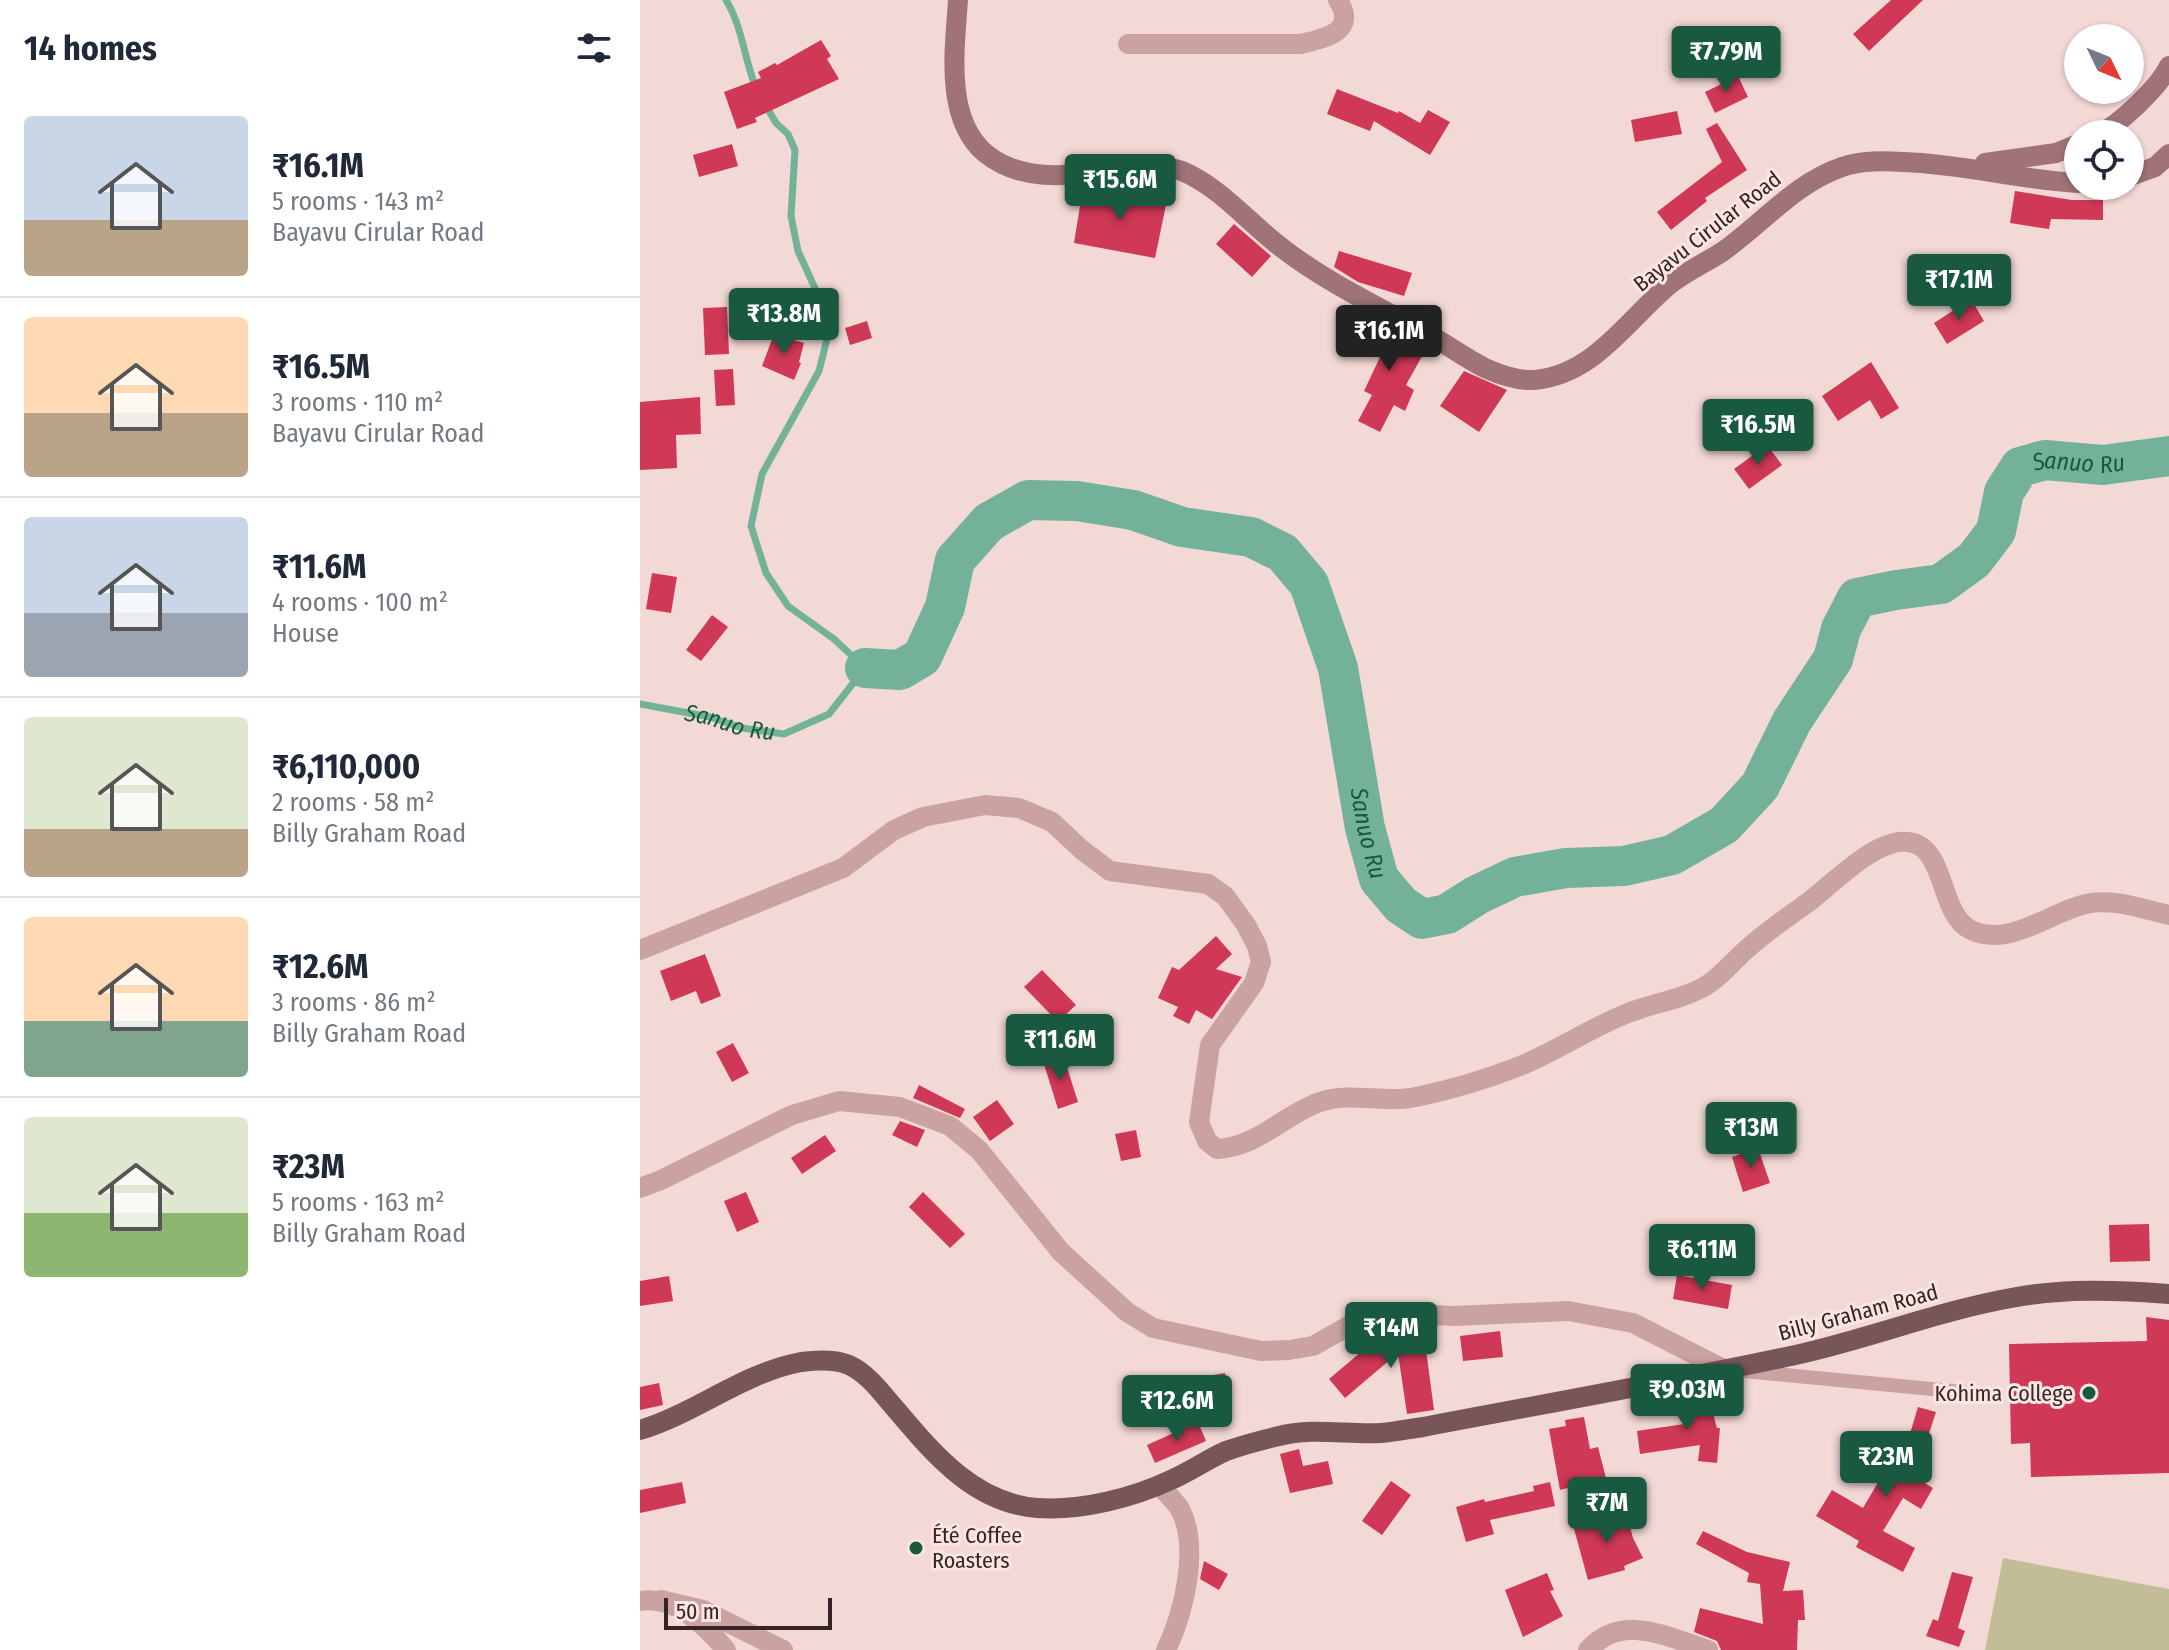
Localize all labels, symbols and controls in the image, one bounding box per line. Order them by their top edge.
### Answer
north arrow [2064,24,2144,104]
map controls [2064,24,2144,200]
icon: filters [572,26,616,70]
pin: ₹7.79M [1661,26,1791,94]
text: 14 homes [24,28,157,69]
text: ₹7.79M [1690,36,1762,67]
button: locate [2064,120,2144,200]
text: ₹16.1M [272,145,364,186]
icon: home [88,148,184,244]
pin: ₹15.6M [1055,154,1185,222]
text: ₹15.6M [1083,164,1157,195]
street label: Bayavu Cirular Road [1628,165,1786,297]
text: 5 rooms · 143 m² [272,186,444,217]
text: Bayavu Cirular Road [272,217,484,248]
pin: ₹17.1M [1894,254,2024,322]
text: ₹17.1M [1925,264,1993,295]
pin: ₹13.8M [719,288,849,356]
text: ₹13.8M [747,298,821,329]
pin: ₹16.1M [1324,305,1454,373]
text: ₹16.1M [1354,315,1424,346]
text: ₹16.5M [272,346,370,387]
icon: home [88,349,184,445]
text: 3 rooms · 110 m² [272,387,443,418]
pin: ₹16.5M [1693,399,1823,467]
text: ₹16.5M [1720,409,1796,440]
text: Bayavu Cirular Road [272,418,484,449]
water label: Sanuo Ru [2028,446,2127,479]
text: ₹11.6M [272,546,367,587]
icon: home [88,549,184,645]
text: 4 rooms · 100 m² [272,587,448,618]
text: House [272,618,339,649]
water label: Sanuo Ru [681,698,777,747]
text: ₹6,110,000 [272,746,420,787]
icon: home [88,749,184,845]
water label: Sanuo Ru [1344,785,1392,882]
text: 2 rooms · 58 m² [272,787,434,818]
text: Billy Graham Road [272,818,466,849]
text: ₹12.6M [272,946,368,987]
icon: home [88,949,184,1045]
text: 3 rooms · 86 m² [272,987,436,1018]
pin: ₹11.6M [995,1014,1125,1082]
text: Billy Graham Road [272,1018,466,1049]
text: ₹11.6M [1024,1024,1096,1055]
pin: ₹13M [1704,1102,1798,1170]
text: ₹13M [1724,1112,1778,1143]
text: ₹23M [272,1146,345,1187]
icon: home [88,1149,184,1245]
text: 5 rooms · 163 m² [272,1187,445,1218]
text: Billy Graham Road [272,1218,466,1249]
pin: ₹6.11M [1637,1224,1767,1292]
text: ₹6.11M [1667,1234,1737,1265]
street label: Billy Graham Road [1775,1278,1941,1347]
pin: ₹14M [1344,1302,1438,1370]
text: ₹14M [1363,1312,1419,1343]
pin: ₹9.03M [1622,1364,1752,1432]
text: ₹9.03M [1649,1374,1725,1405]
pin: ₹12.6M [1112,1375,1242,1443]
place label: Kohima College [1935,1380,2073,1407]
marker: Kohima College [2080,1384,2098,1402]
text: ₹12.6M [1140,1385,1214,1416]
pin: ₹23M [1839,1431,1933,1499]
text: ₹23M [1858,1441,1914,1472]
pin: ₹7M [1568,1477,1646,1545]
text: ₹7M [1586,1487,1628,1518]
place label: Été Coffee Roasters [932,1522,1022,1574]
marker: Été Coffee Roasters [907,1539,925,1557]
scale bar [664,1594,832,1630]
text: 50 m [676,1598,720,1625]

